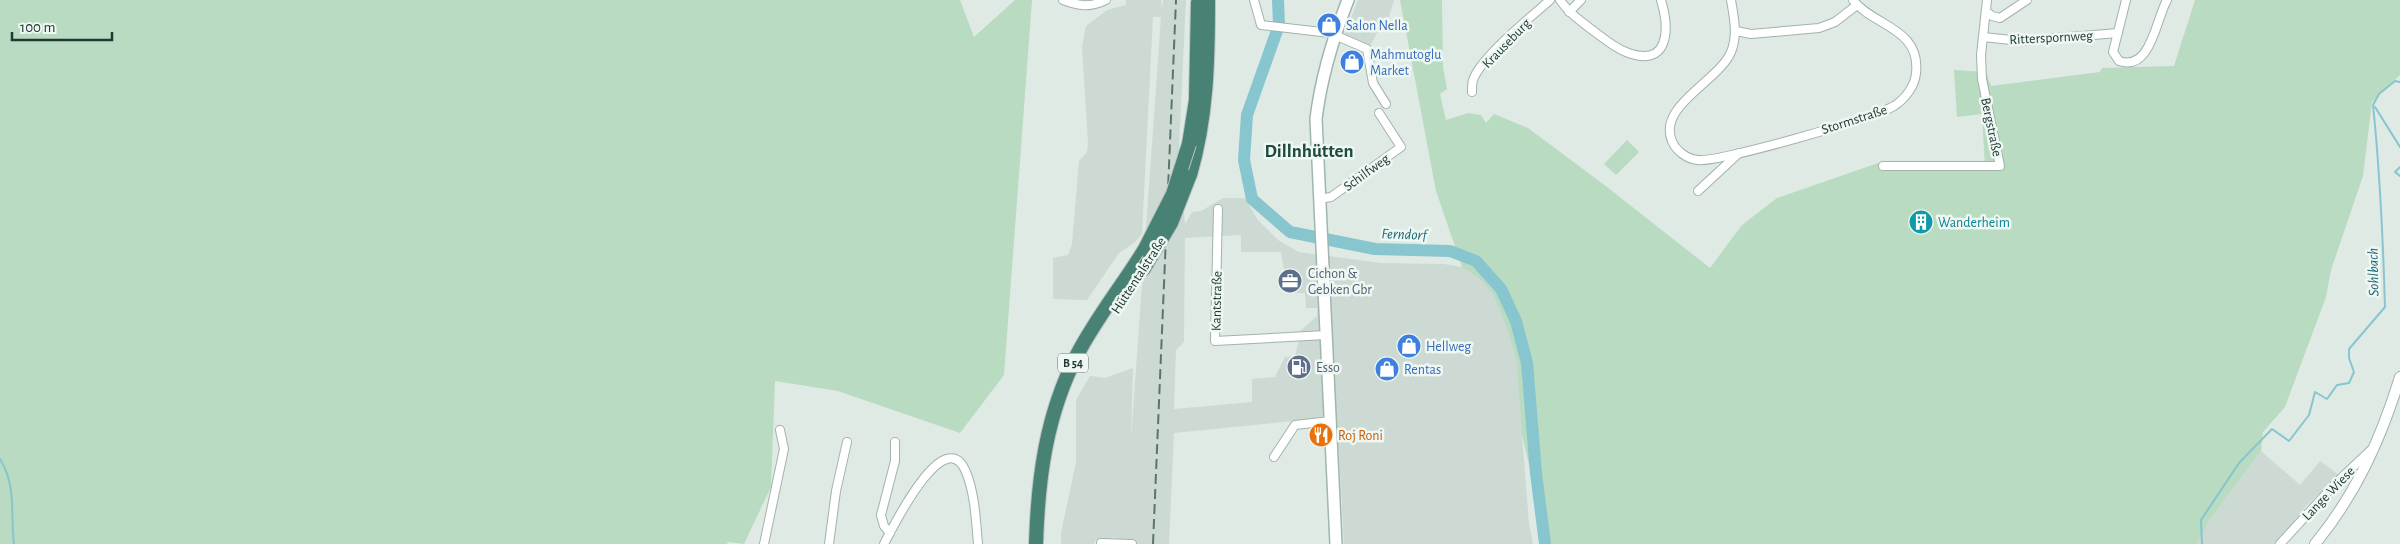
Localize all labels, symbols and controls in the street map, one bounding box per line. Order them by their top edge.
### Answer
scale bar [12,10,112,42]
shop icon: Salon Nella [1316,12,1342,38]
street label: Krauseburg [1480,16,1534,71]
place label: Salon Nella [1346,19,1408,33]
text: 100 m [20,20,55,35]
street label: Ritterspornweg [2009,29,2093,47]
place label: Mahmutoglu Market [1370,48,1441,78]
shop icon: Mahmutoglu Market [1339,49,1365,75]
street label: Bergstraße [1978,96,2004,158]
street label: Stormstraße [1820,103,1889,137]
district label: Dillnhütten [1264,142,1354,161]
street label: Schilfweg [1341,152,1392,194]
building icon: Wanderheim [1908,209,1934,235]
place label: Wanderheim [1938,216,2010,230]
water label: Ferndorf [1381,226,1430,243]
street label: Hüttentalstraße [1109,235,1169,316]
water label: Sohlbach [2366,248,2381,296]
place label: Cichon & Gebken Gbr [1308,267,1372,297]
office icon: Cichon & Gebken Gbr [1277,268,1303,294]
street label: Kantstraße [1209,271,1225,331]
shop icon: Hellweg [1396,333,1422,359]
place label: Hellweg [1426,340,1471,354]
road number: B 54 [1058,353,1088,372]
fuel station icon: Esso [1286,354,1312,380]
shop icon: Rentas [1374,356,1400,382]
place label: Esso [1316,361,1340,375]
place label: Rentas [1404,363,1441,377]
restaurant icon: Roj Roni [1308,422,1334,448]
place label: Roj Roni [1338,429,1383,443]
street label: Lange Wiese [2300,464,2358,523]

